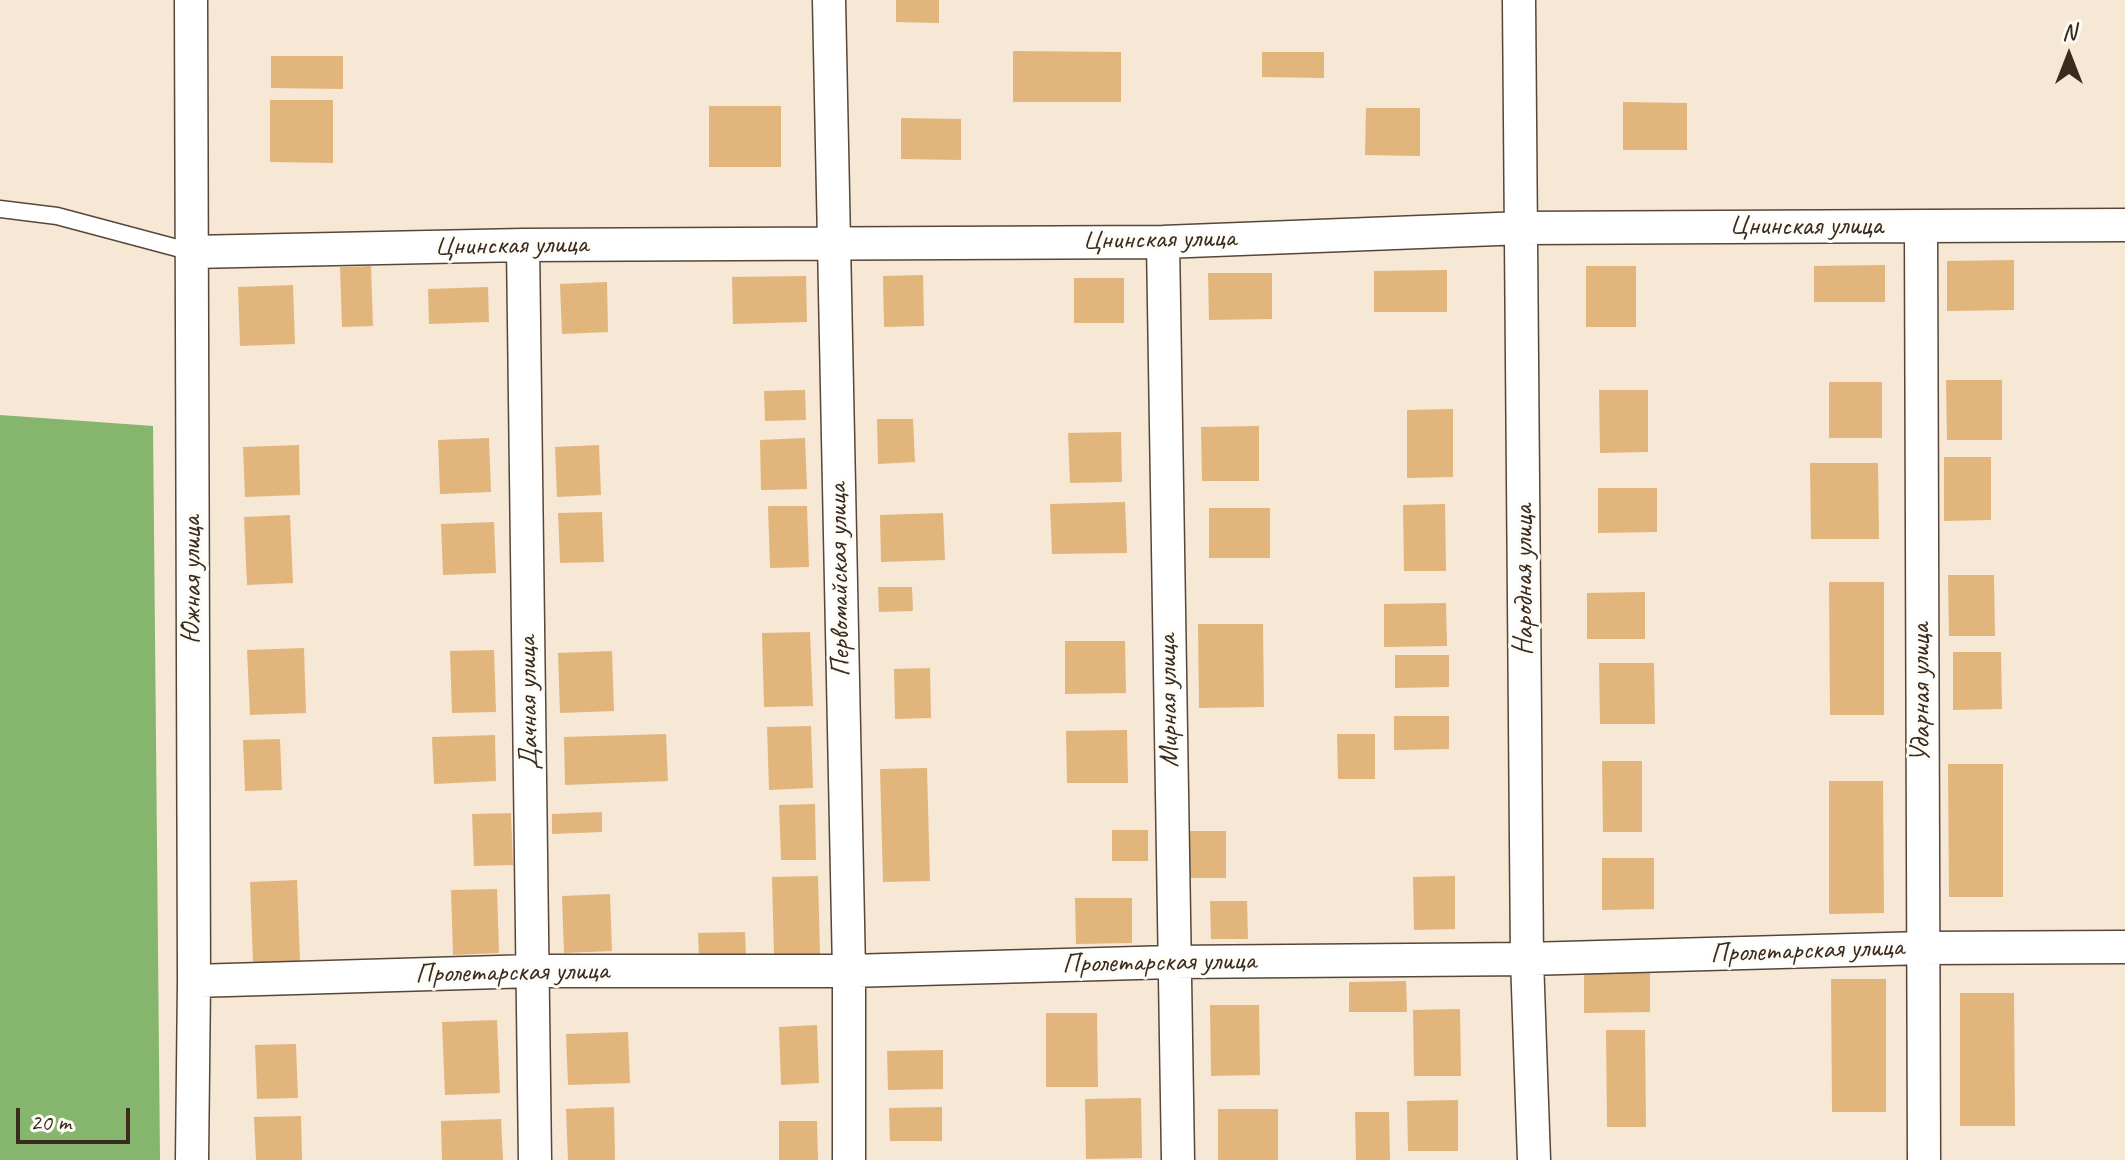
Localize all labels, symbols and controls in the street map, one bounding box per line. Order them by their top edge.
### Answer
north arrow [2029,16,2109,96]
text: N [2062,18,2076,46]
street label: Цнинская улица [1729,210,1883,244]
street label: Цнинская улица [1082,222,1236,258]
street label: Цнинская улица [434,228,588,264]
street label: Первомайская улица [822,483,858,677]
street label: Народная улица [1508,504,1542,656]
street label: Южная улица [176,516,210,644]
street label: Ударная улица [1905,623,1939,763]
street label: Мирная улица [1151,634,1187,768]
street label: Дачная улица [511,636,547,770]
street label: Пролетарская улица [1710,931,1904,971]
street label: Пролетарская улица [1062,945,1256,981]
street label: Пролетарская улица [415,955,609,991]
scale bar [20,1092,134,1142]
text: 20 m [30,1107,71,1137]

